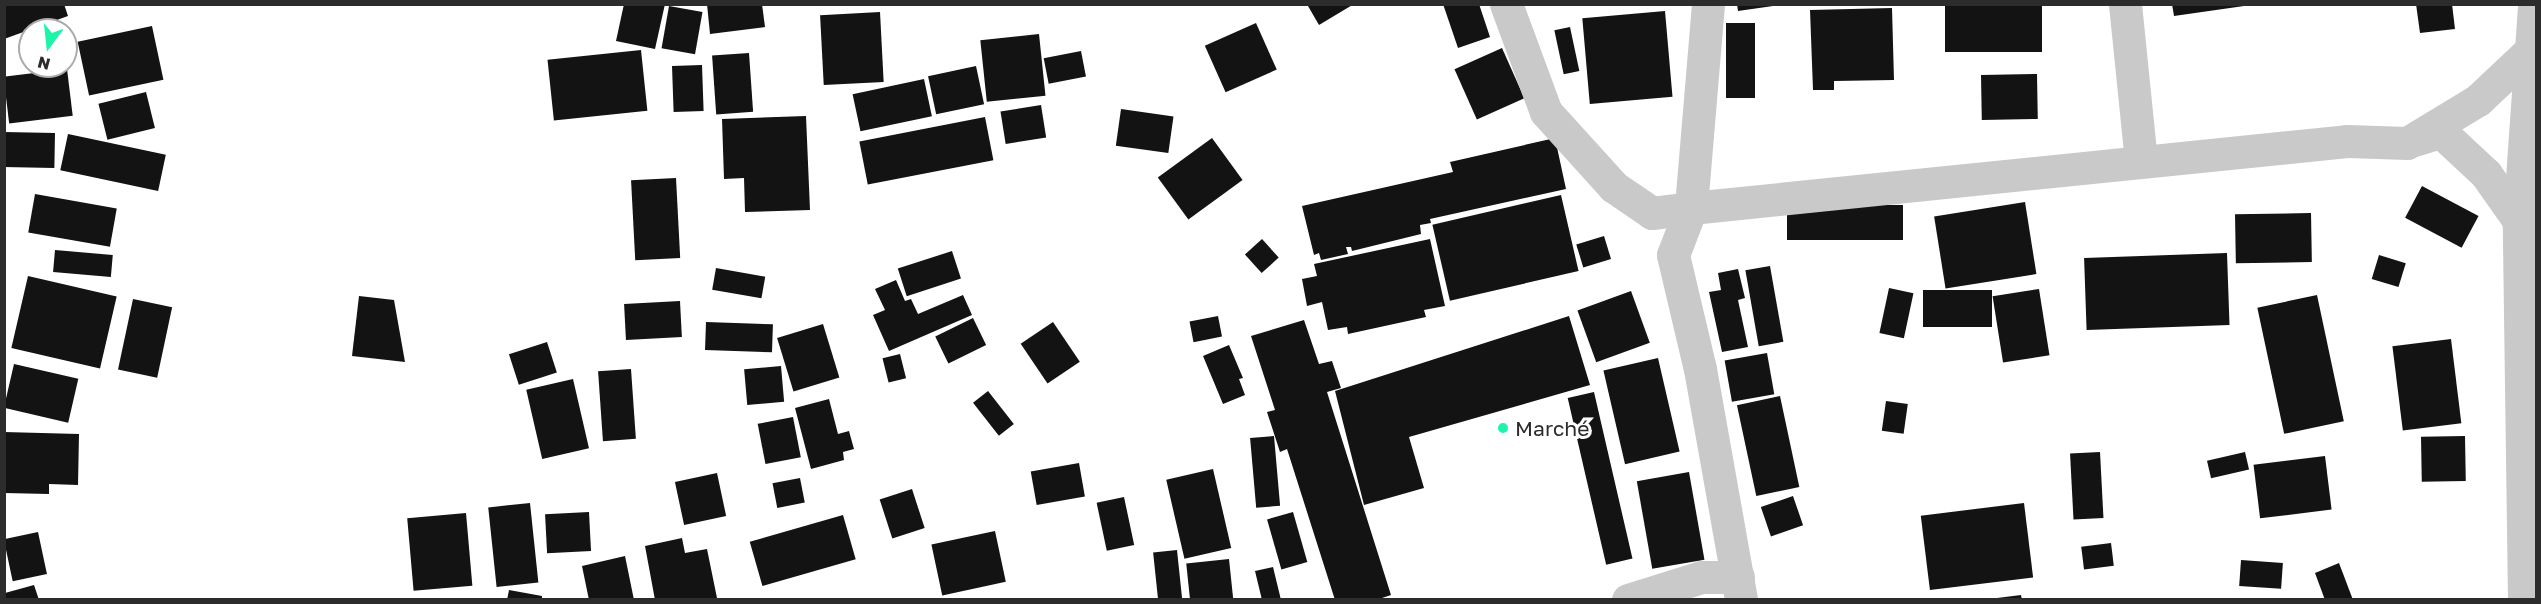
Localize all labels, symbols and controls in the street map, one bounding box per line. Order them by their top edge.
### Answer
north arrow [18,18,78,78]
text: N [35,52,52,75]
place label: Marché [1515,415,1589,441]
marker: Marché [1496,421,1510,435]

